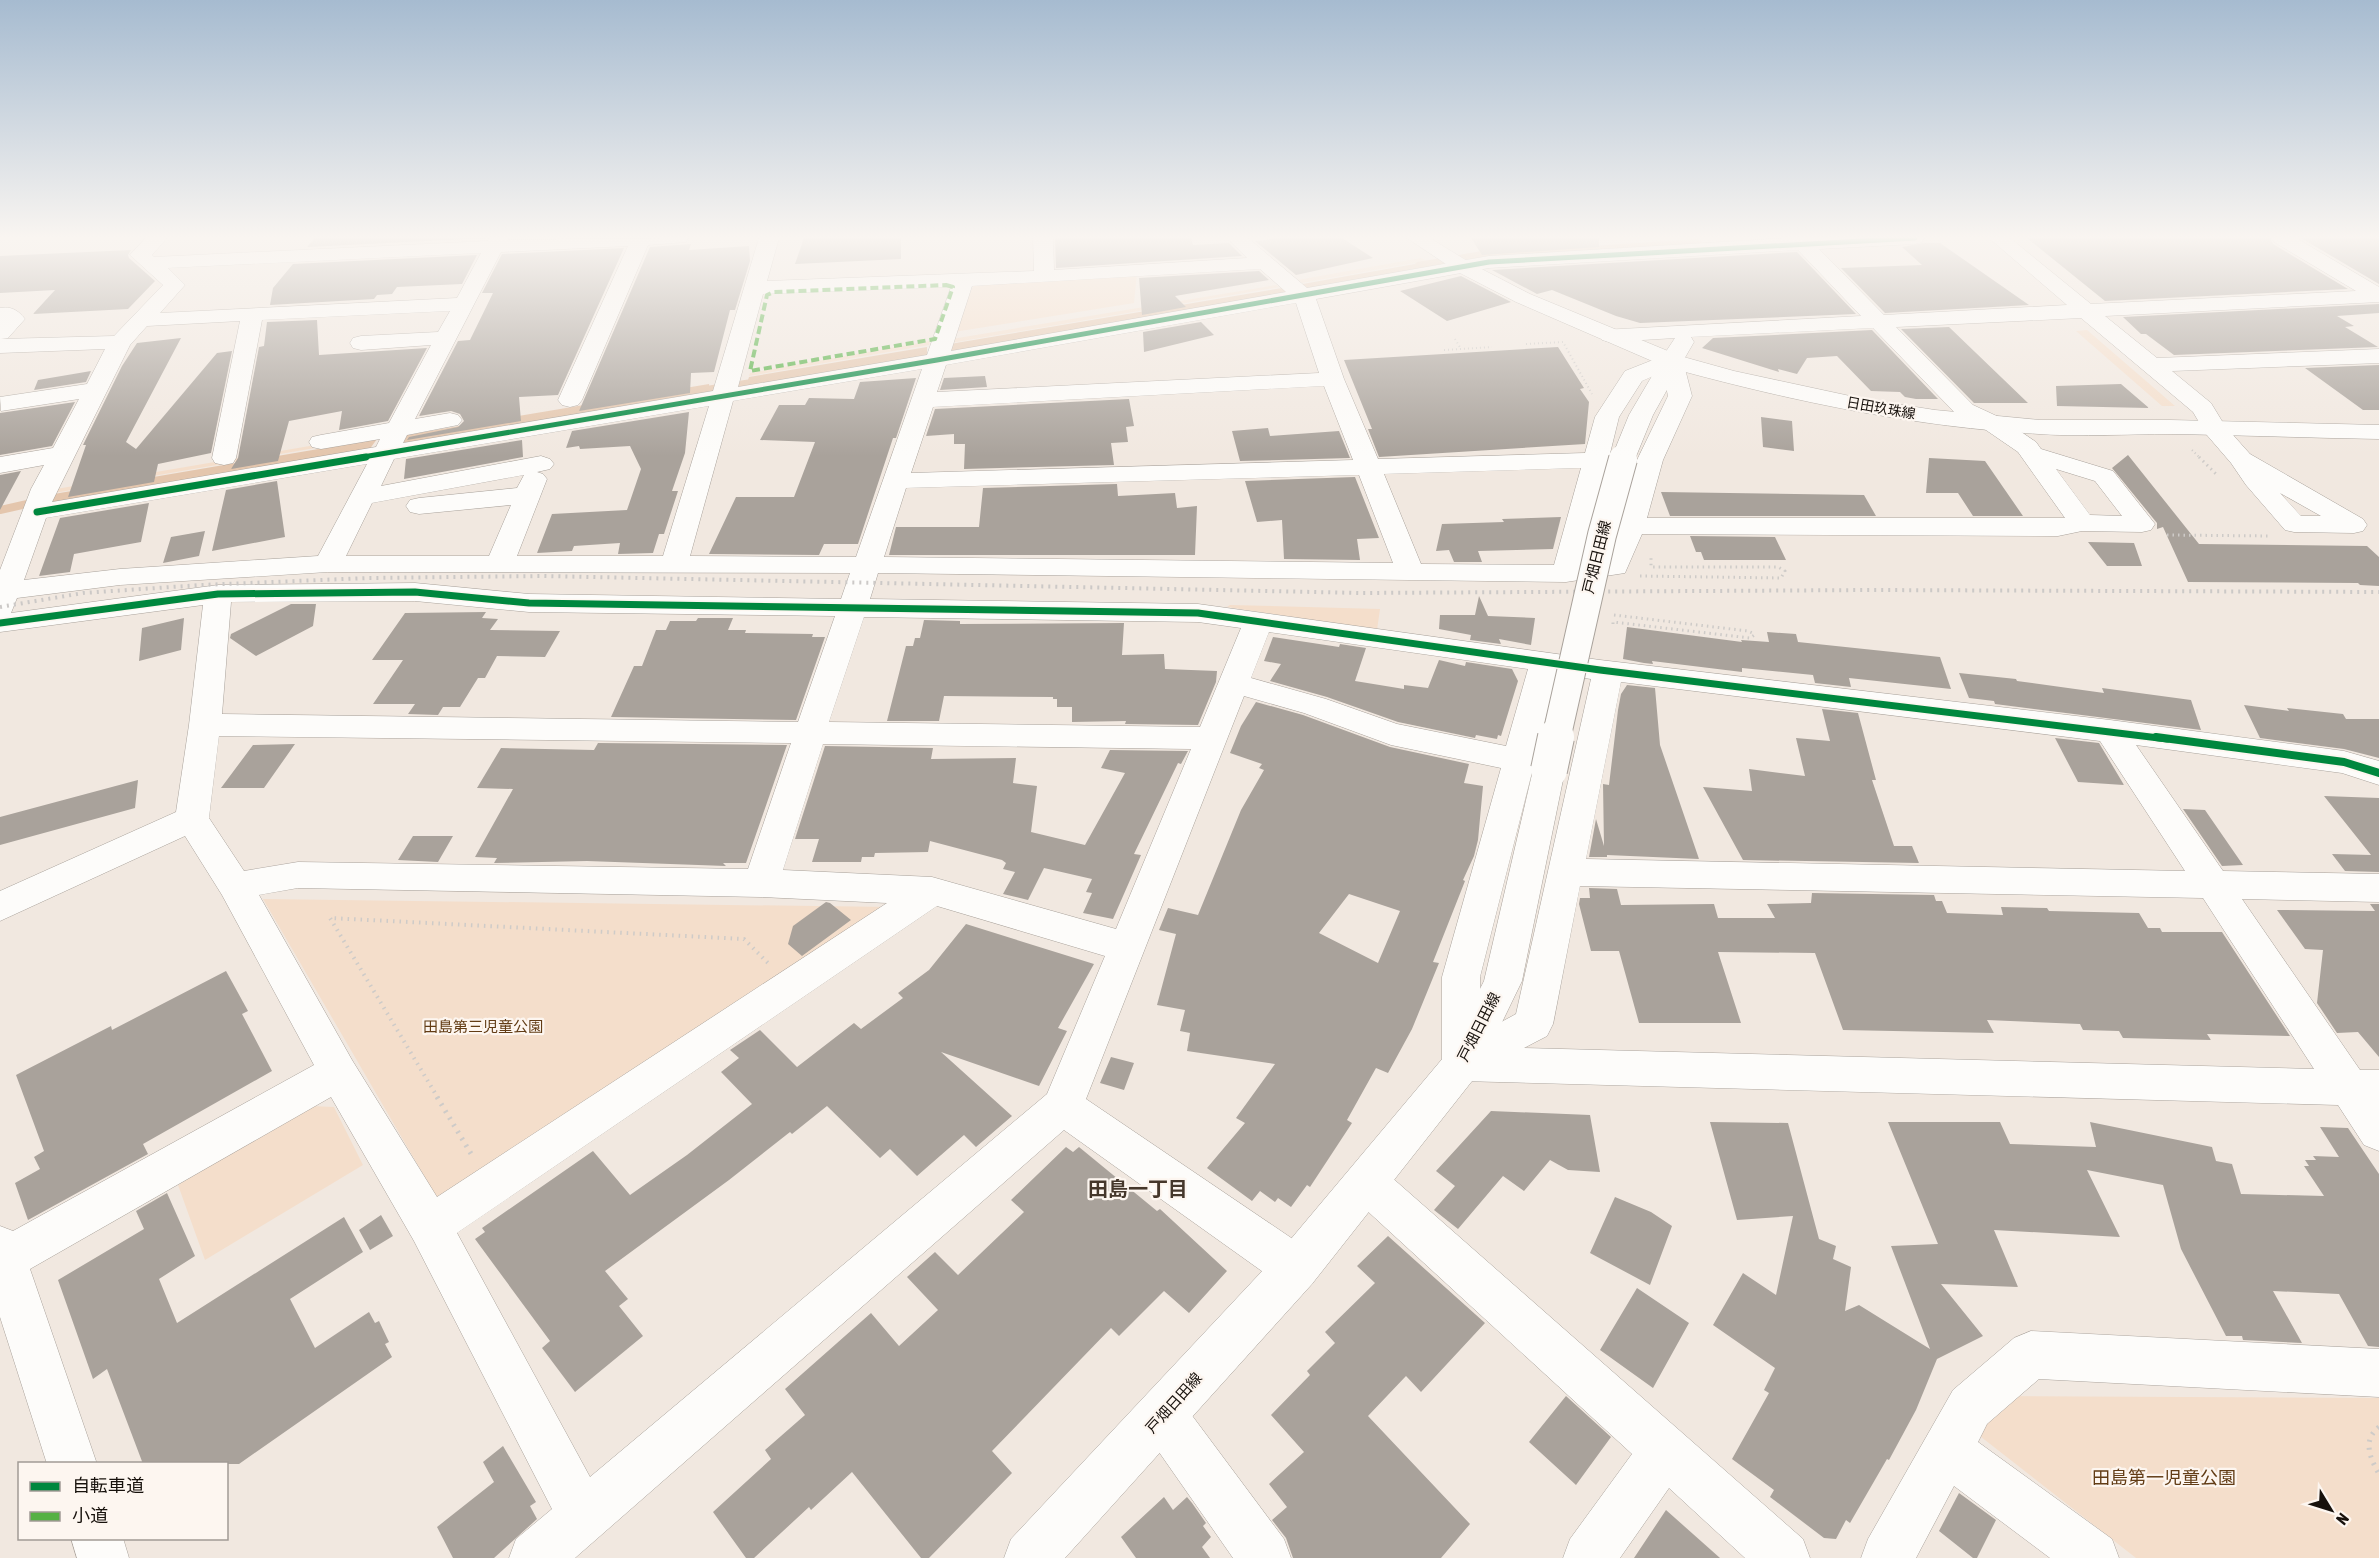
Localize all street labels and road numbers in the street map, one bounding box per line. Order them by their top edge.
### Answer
street label: 日田玖珠線 [1845,394,1917,422]
street label: 戸畑日田線 [1579,518,1614,595]
street label: 戸畑日田線 [1454,989,1503,1064]
street label: 戸畑日田線 [1142,1369,1205,1436]

